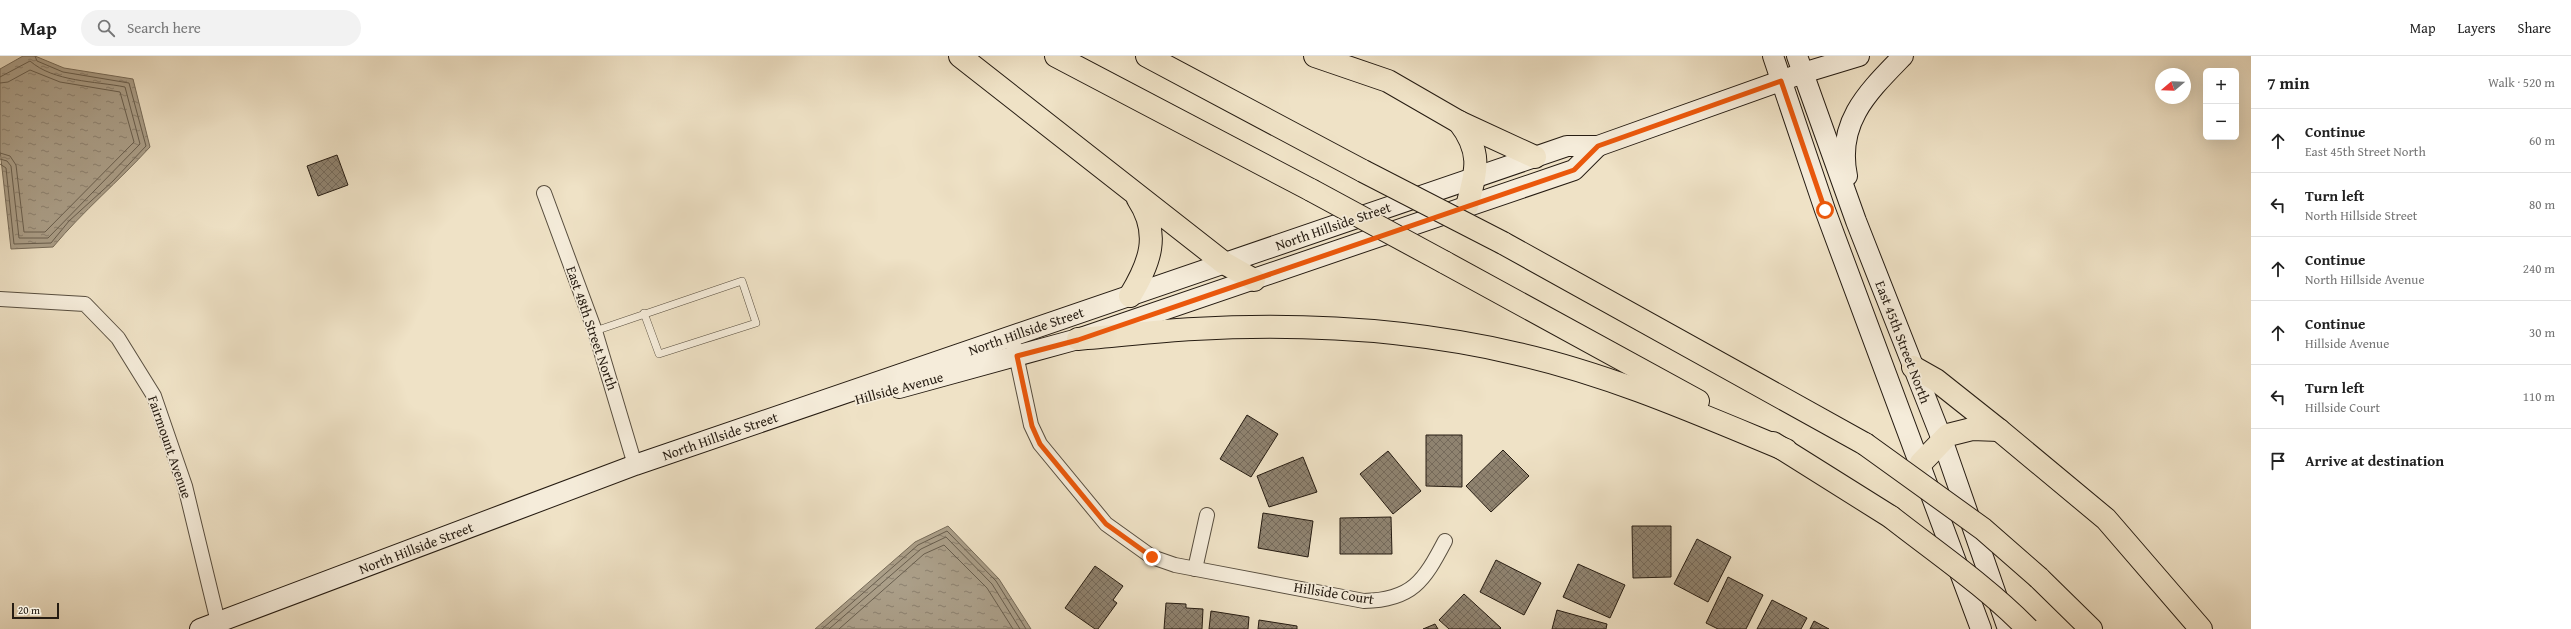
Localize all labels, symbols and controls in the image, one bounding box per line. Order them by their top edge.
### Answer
search box [81,10,361,46]
text: Map [20,14,57,42]
icon: search [95,17,117,39]
text: Search here [127,17,201,38]
text: Map [2410,18,2436,38]
text: Layers [2458,18,2496,38]
text: Share [2518,18,2551,38]
north arrow [2155,68,2191,104]
map controls [2203,68,2239,140]
button: + [2203,68,2239,104]
text: 7 min [2267,70,2309,95]
text: Walk · 520 m [2488,73,2555,92]
button: − [2203,104,2239,140]
text: Continue [2305,121,2366,142]
icon: ahead [2267,130,2289,152]
text: 60 m [2529,131,2555,150]
text: East 45th Street North [2305,142,2426,161]
text: Turn left [2305,185,2364,206]
icon: left [2267,194,2289,216]
text: 80 m [2529,195,2555,214]
street label: North Hillside Street [1273,197,1394,255]
route start [1816,201,1834,219]
text: North Hillside Street [2305,206,2417,225]
text: Continue [2305,249,2366,270]
icon: ahead [2267,258,2289,280]
text: 240 m [2523,259,2555,278]
street label: East 48th Street North [561,263,623,393]
text: North Hillside Avenue [2305,270,2424,289]
street label: East 45th Street North [1870,278,1936,406]
street label: North Hillside Street [966,302,1087,360]
text: Continue [2305,313,2366,334]
icon: ahead [2267,322,2289,344]
text: 30 m [2529,323,2555,342]
text: Hillside Avenue [2305,334,2389,353]
street label: Hillside Avenue [853,366,946,409]
text: Turn left [2305,377,2364,398]
icon: left [2267,386,2289,408]
text: 110 m [2523,387,2555,406]
street label: Fairmount Avenue [143,393,197,502]
text: Hillside Court [2305,398,2380,417]
street label: North Hillside Street [660,407,781,465]
icon: arrive [2267,450,2289,472]
text: Arrive at destination [2305,450,2444,471]
street label: North Hillside Street [356,517,476,579]
route end [1143,548,1161,566]
street label: Hillside Court [1293,577,1375,609]
scale bar [12,601,59,620]
text: 20 m [18,602,40,618]

